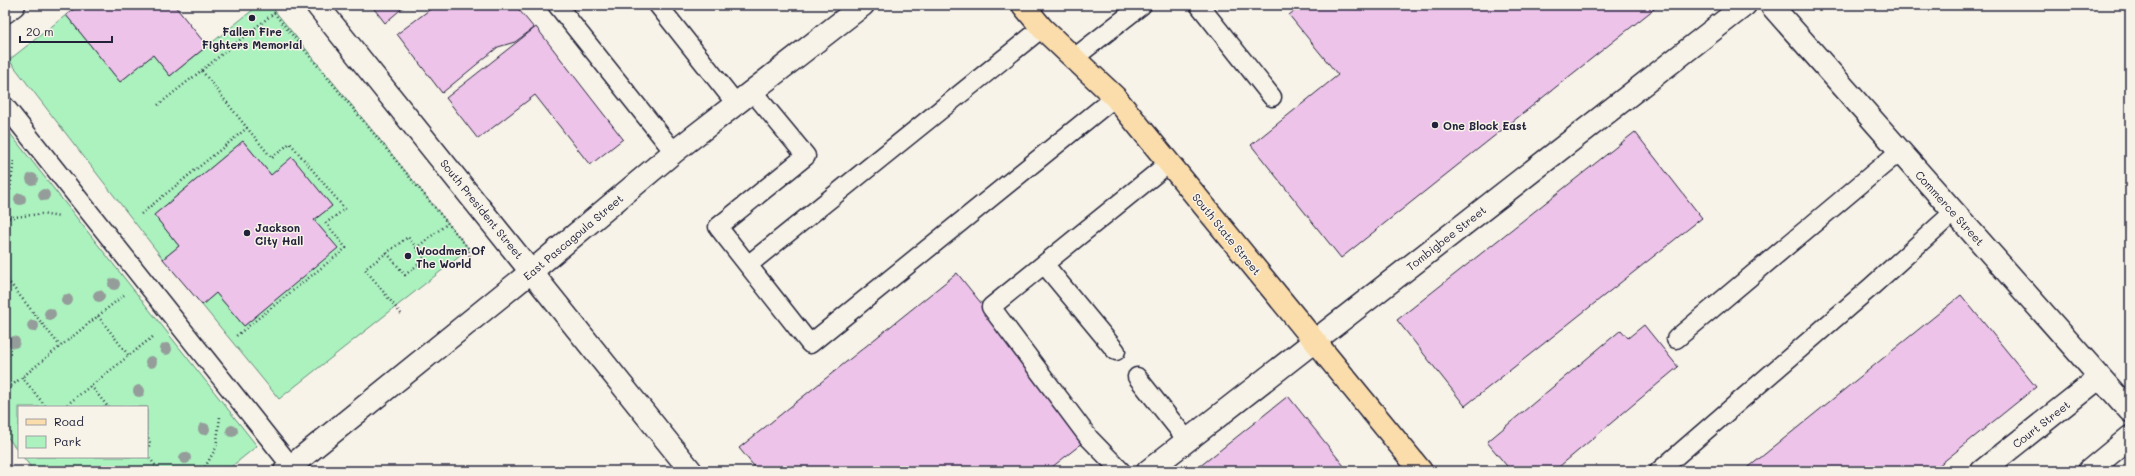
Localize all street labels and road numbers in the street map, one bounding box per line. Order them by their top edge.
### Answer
street label: South President Street [437,156,527,262]
street label: Commerce Street [1912,167,1988,249]
street label: South State Street [1189,190,1265,278]
street label: East Pascagoula Street [520,191,626,283]
street label: Tombigbee Street [1403,202,1489,274]
street label: Court Street [2009,397,2073,451]

